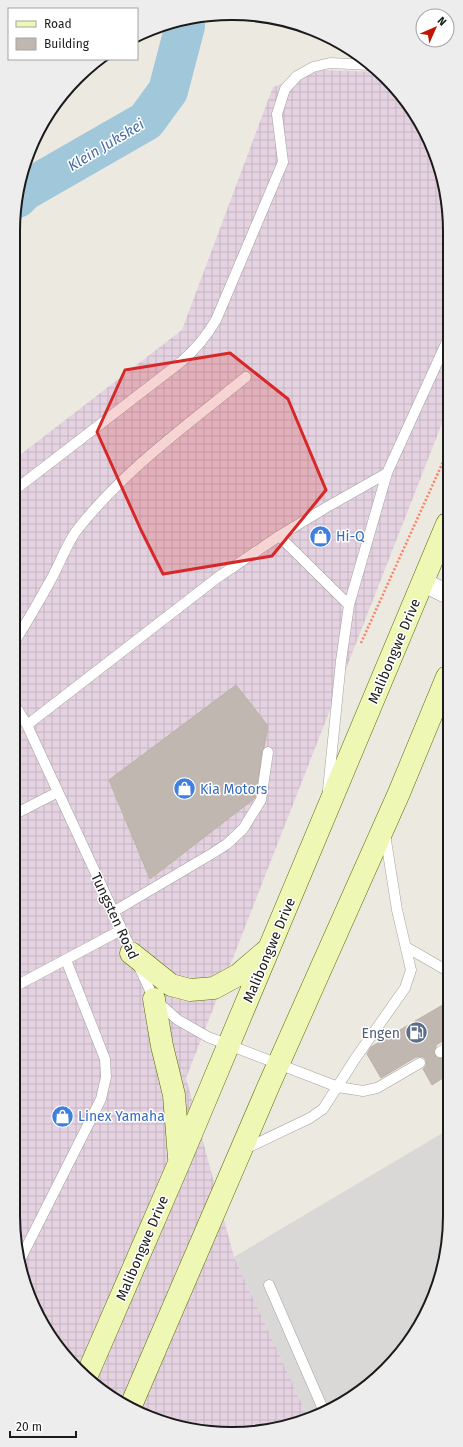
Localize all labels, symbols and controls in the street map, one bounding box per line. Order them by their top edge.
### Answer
legend [8,8,138,60]
north arrow [415,8,455,48]
text: N [435,14,449,28]
text: Road [44,17,72,31]
text: Building [44,37,90,51]
water label: Klein Jukskei [65,115,147,175]
shop icon: Hi-Q [307,523,333,549]
place label: Hi-Q [336,528,365,545]
street label: Malibongwe Drive [365,596,424,706]
shop icon: Kia Motors [172,776,198,802]
place label: Kia Motors [200,781,268,798]
street label: Tungsten Road [87,870,142,962]
street label: Malibongwe Drive [240,895,299,1005]
fuel station icon: Engen [403,1020,429,1046]
place label: Engen [362,1025,400,1042]
shop icon: Linex Yamaha [50,1103,76,1129]
place label: Linex Yamaha [78,1108,165,1125]
street label: Malibongwe Drive [113,1193,172,1303]
scale bar [10,1413,76,1439]
text: 20 m [16,1420,42,1434]

